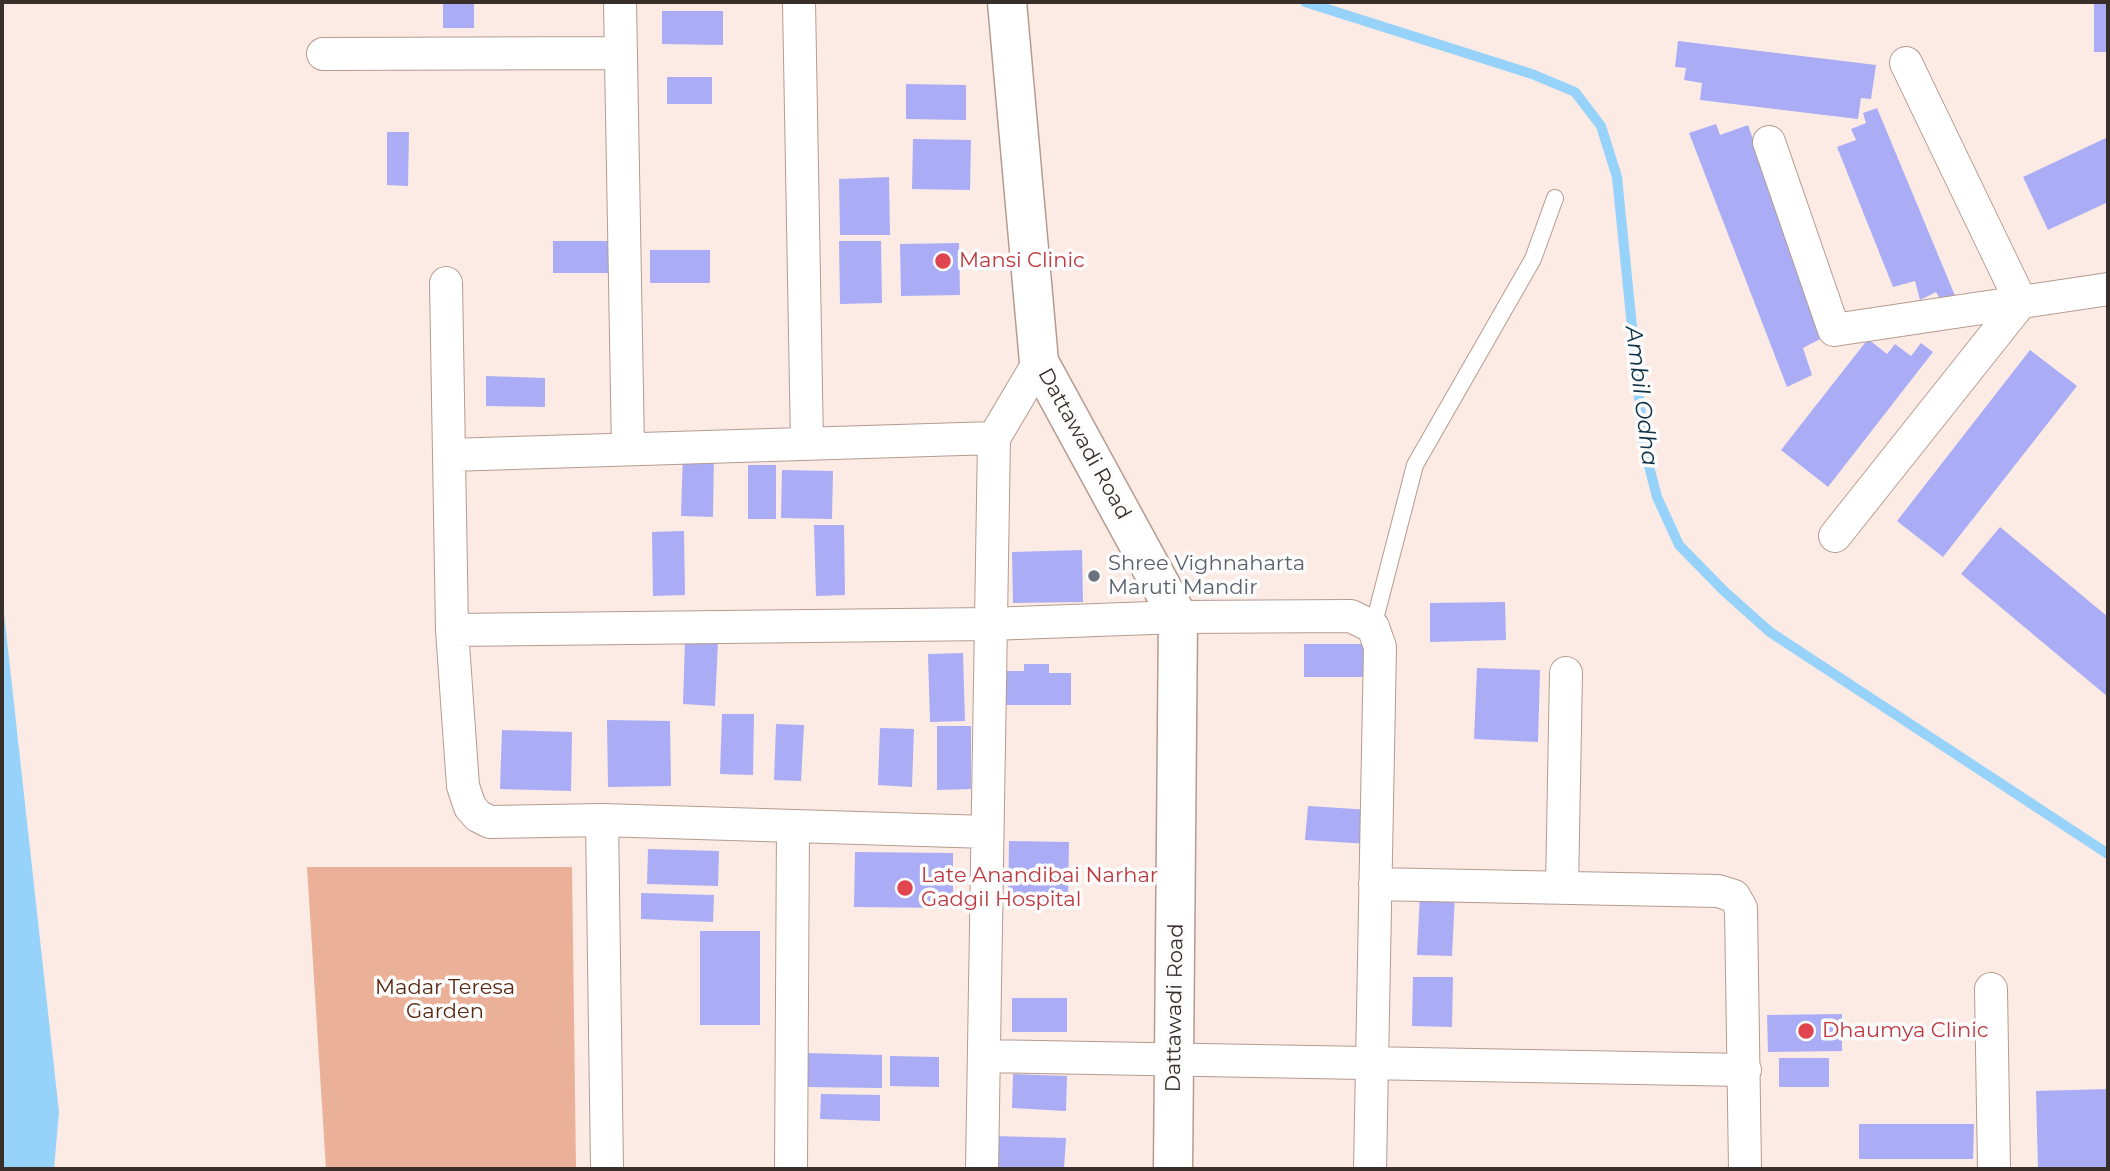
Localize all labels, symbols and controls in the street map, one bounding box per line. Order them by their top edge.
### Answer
place label: Mansi Clinic [959,248,1085,274]
marker: Mansi Clinic [933,251,953,271]
water label: Ambil Odha [1619,324,1663,468]
street label: Dattawadi Road [1032,364,1136,524]
place label: Shree Vighnaharta Maruti Mandir [1108,551,1305,601]
marker: Shree Vighnaharta Maruti Mandir [1086,568,1102,584]
place label: Late Anandibai Narhar Gadgil Hospital [921,863,1158,913]
marker: Late Anandibai Narhar Gadgil Hospital [895,878,915,898]
street label: Dattawadi Road [1161,923,1189,1093]
park label: Madar Teresa Garden [375,975,515,1025]
place label: Dhaumya Clinic [1822,1018,1989,1044]
marker: Dhaumya Clinic [1796,1021,1816,1041]

